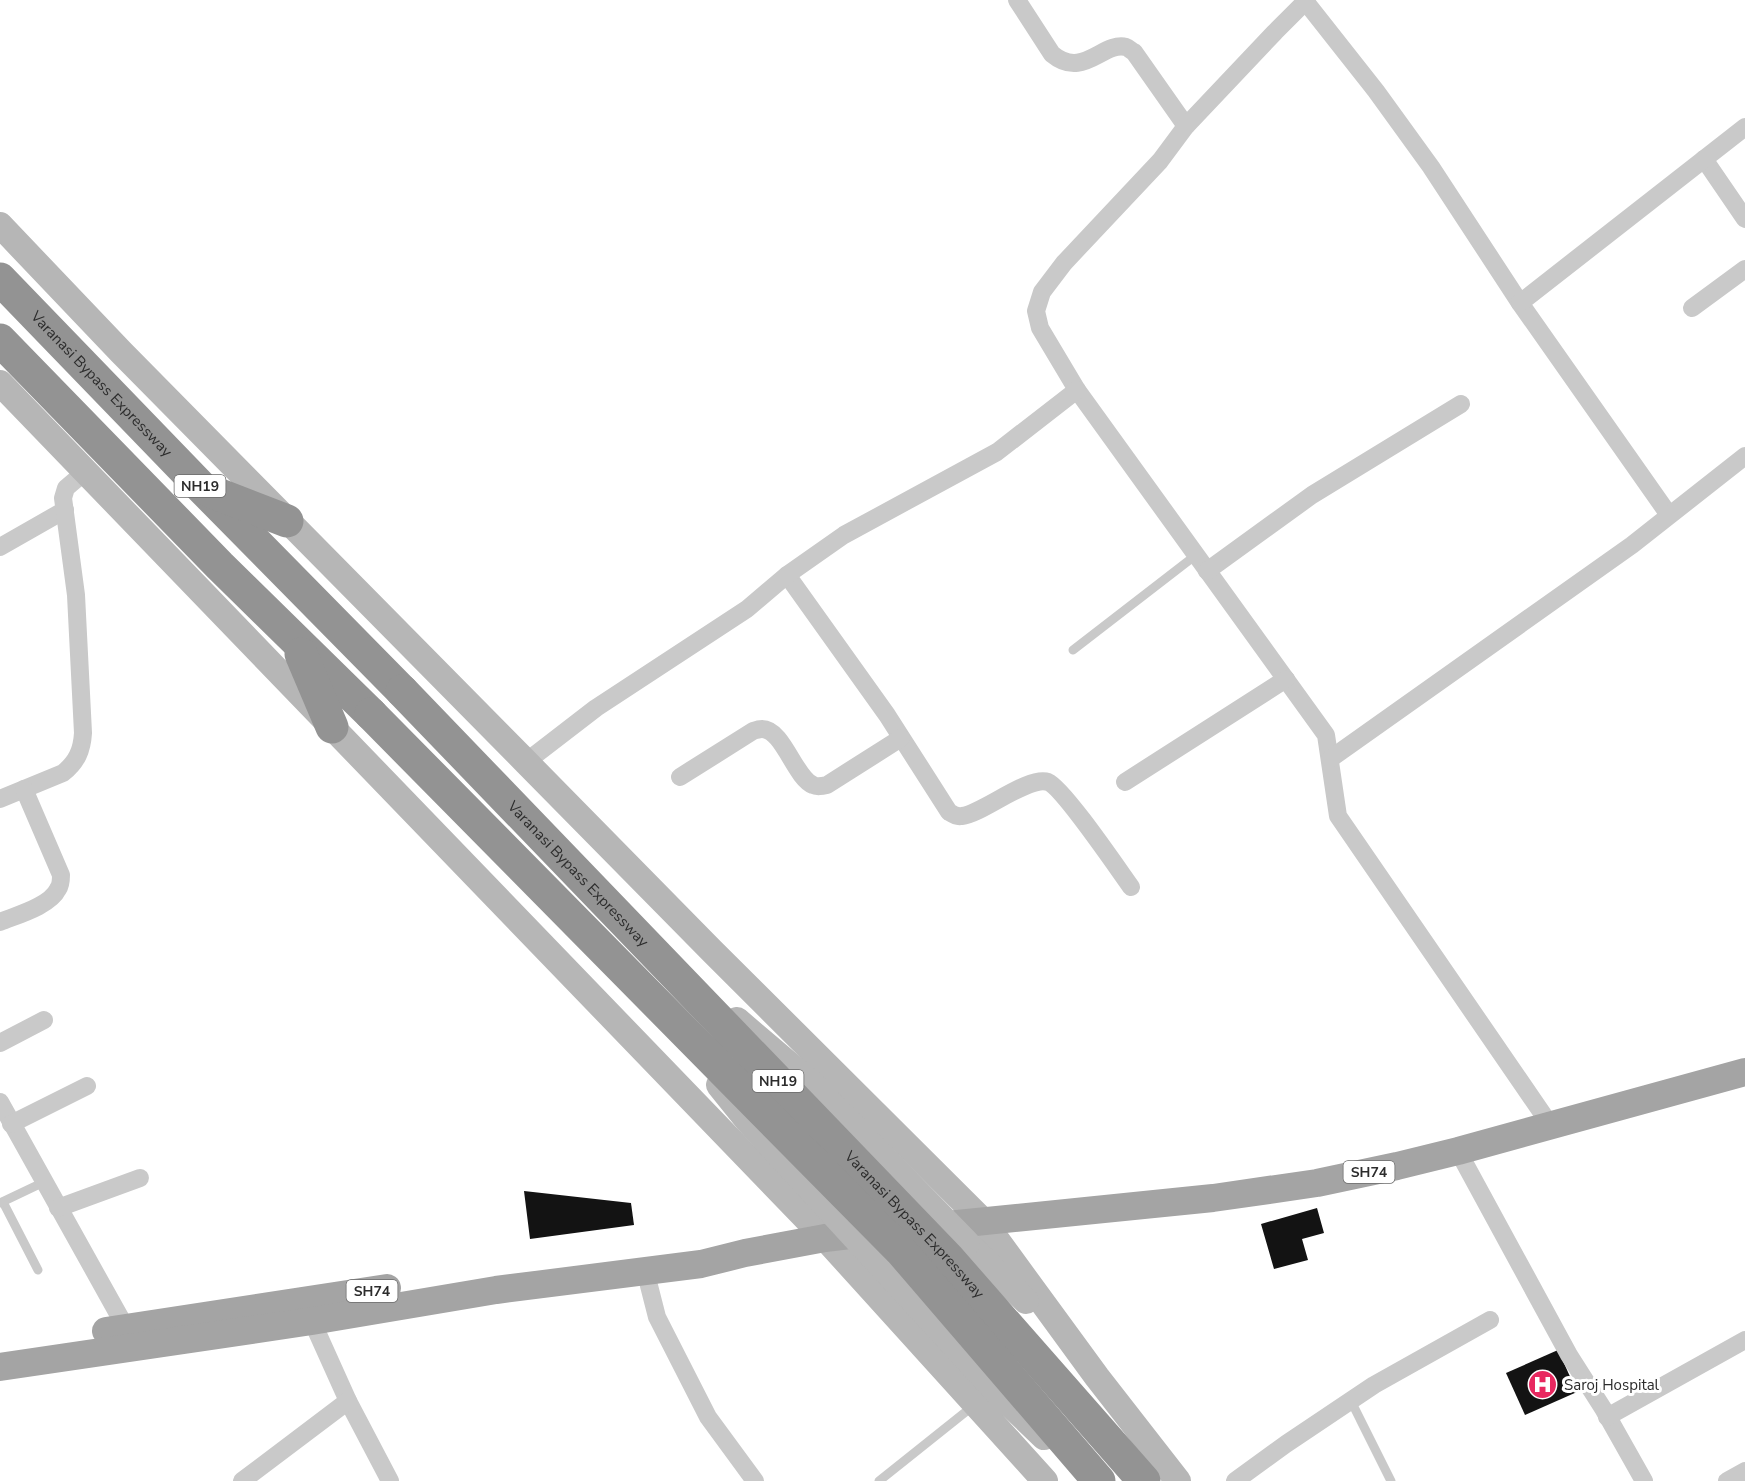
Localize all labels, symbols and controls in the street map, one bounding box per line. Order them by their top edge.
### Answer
street label: Varanasi Bypass Expressway [26,306,177,461]
road number: NH19 [174,475,226,497]
street label: Varanasi Bypass Expressway [502,796,653,952]
road number: NH19 [752,1070,804,1092]
street label: Varanasi Bypass Expressway [840,1146,989,1303]
road number: SH74 [1344,1161,1394,1183]
road number: SH74 [346,1280,398,1302]
hospital icon: Saroj Hospital [1527,1369,1559,1401]
place label: Saroj Hospital [1564,1375,1660,1395]

